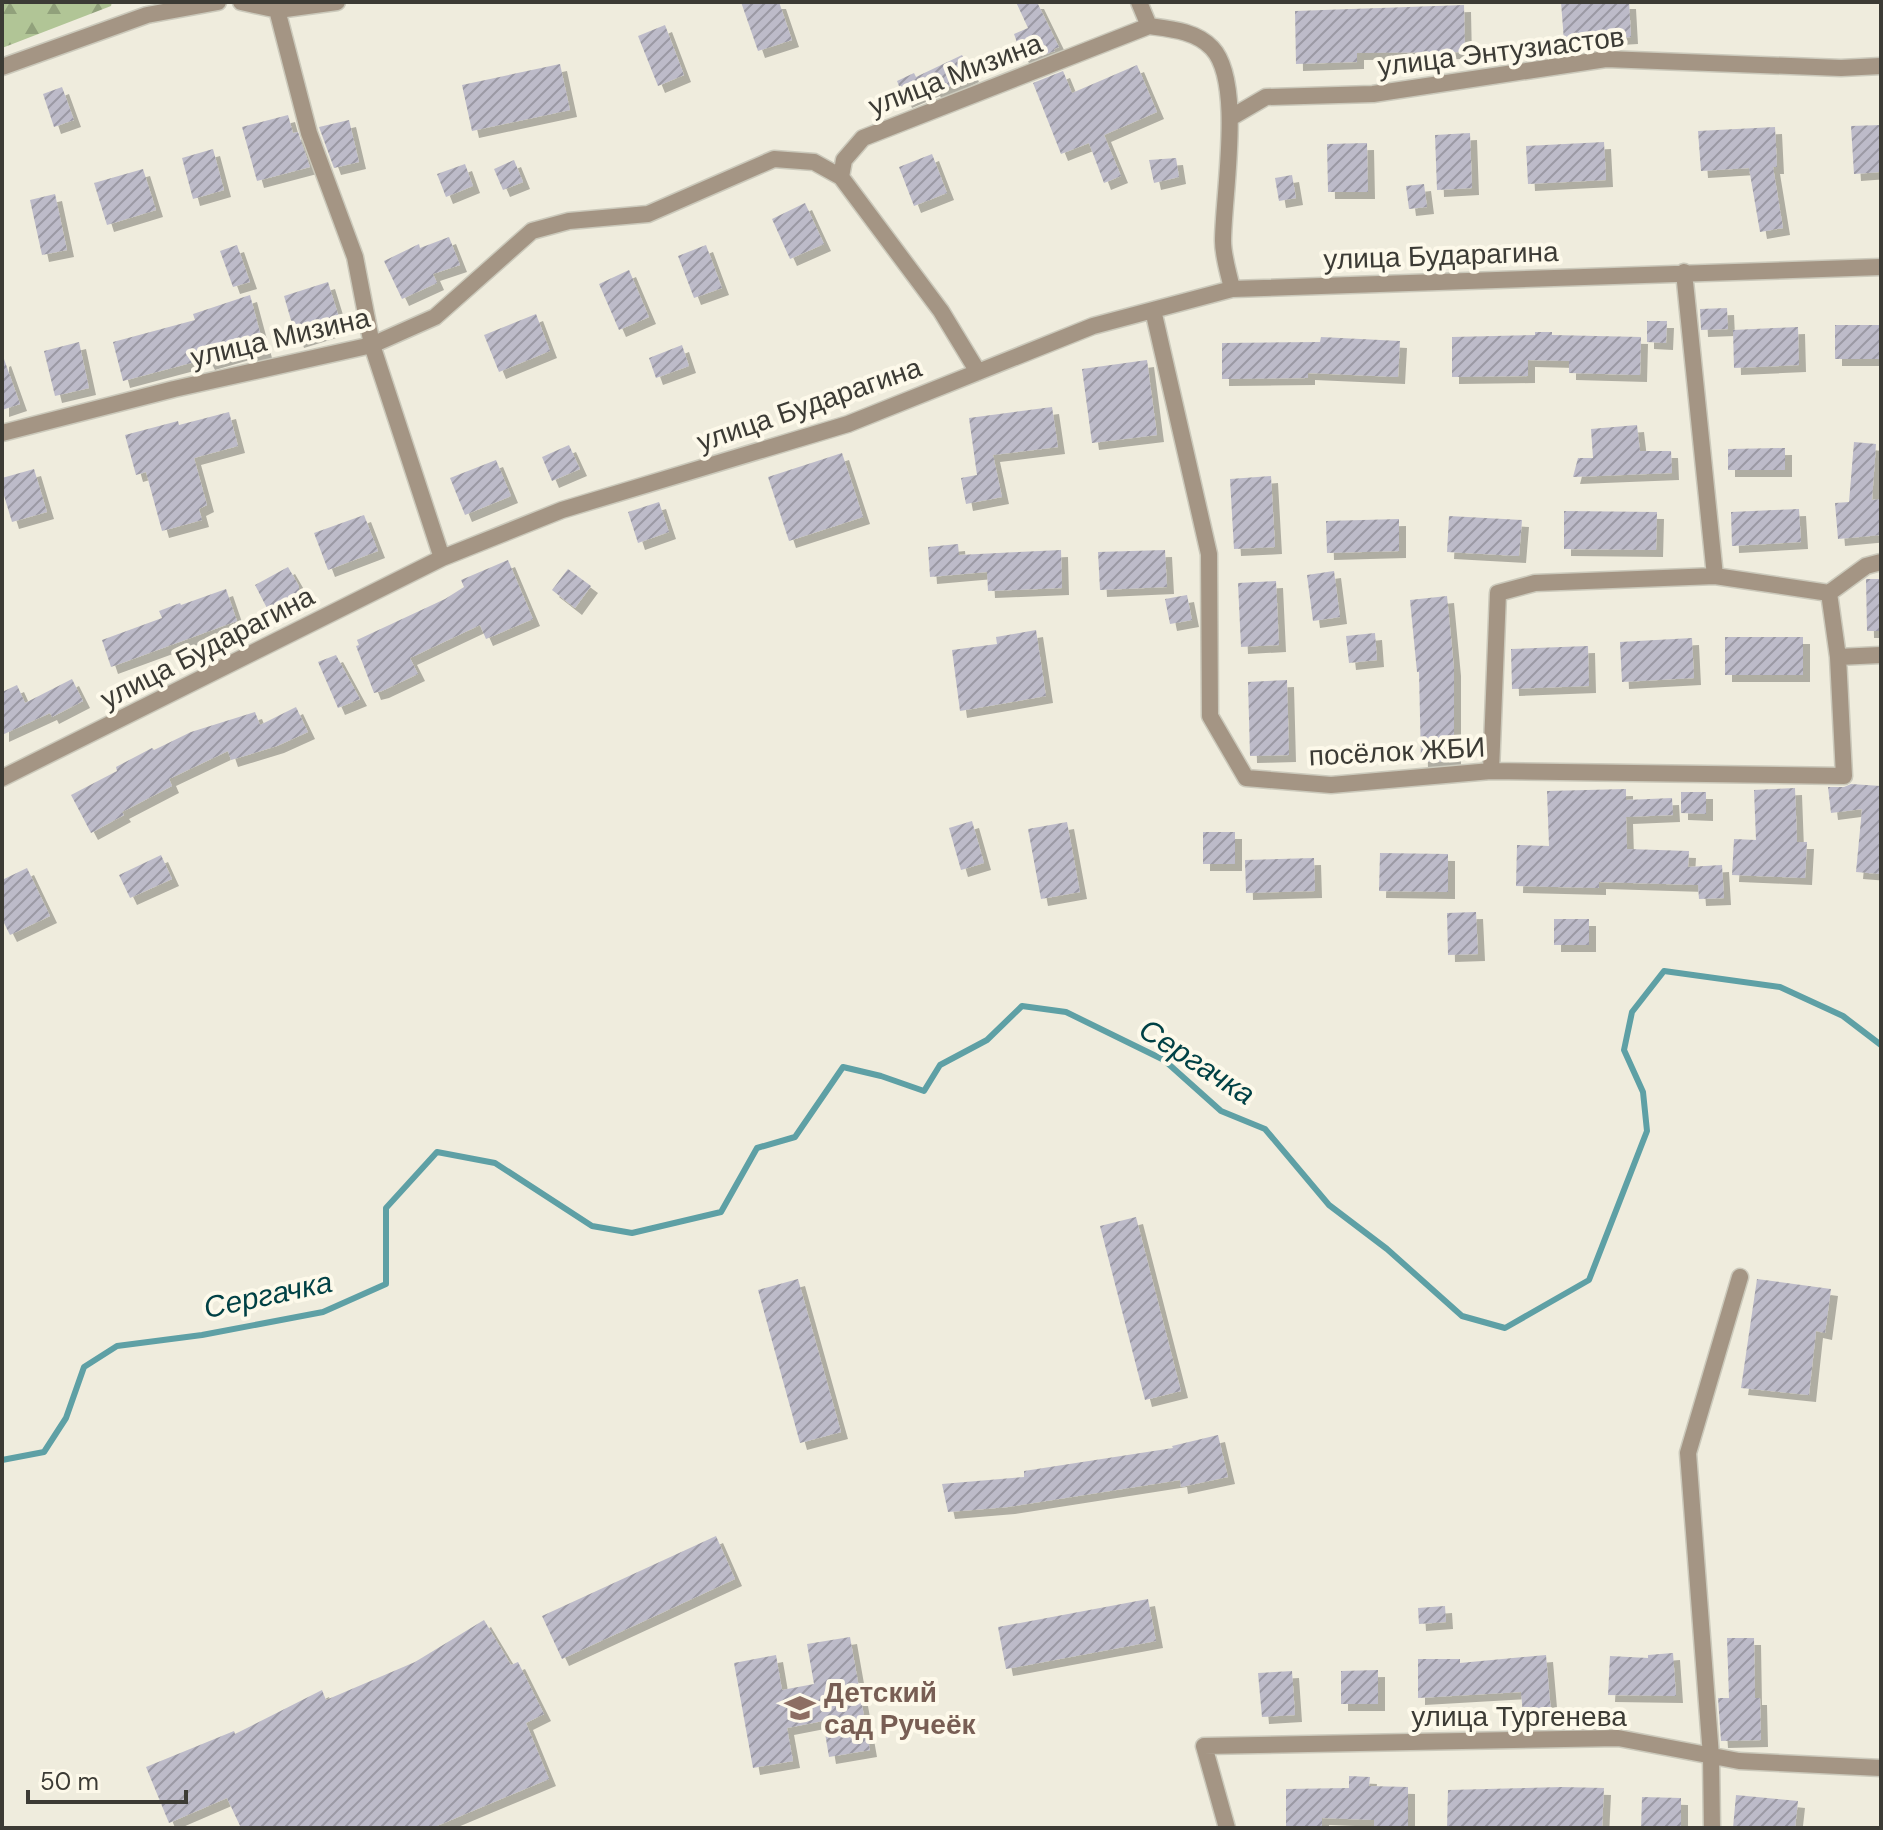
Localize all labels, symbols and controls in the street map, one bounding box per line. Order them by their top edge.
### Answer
street label: улица Энтузиастов [1376,18,1626,85]
street label: улица Мизина [863,24,1048,125]
street label: улица Бударагина [1323,233,1560,278]
street label: улица Мизина [187,299,374,376]
street label: улица Бударагина [692,349,927,460]
street label: улица Бударагина [94,577,321,717]
street label: посёлок ЖБИ [1308,728,1486,775]
water label: Сергачка [1132,1010,1263,1113]
water label: Сергачка [200,1262,336,1327]
place label: Детский сад Ручеёк [824,1674,976,1743]
school or university icon: Детский сад Ручеёк [783,1691,817,1725]
street label: улица Тургенева [1411,1698,1627,1735]
scale bar [28,1754,186,1804]
text: 50 m [40,1766,99,1797]

